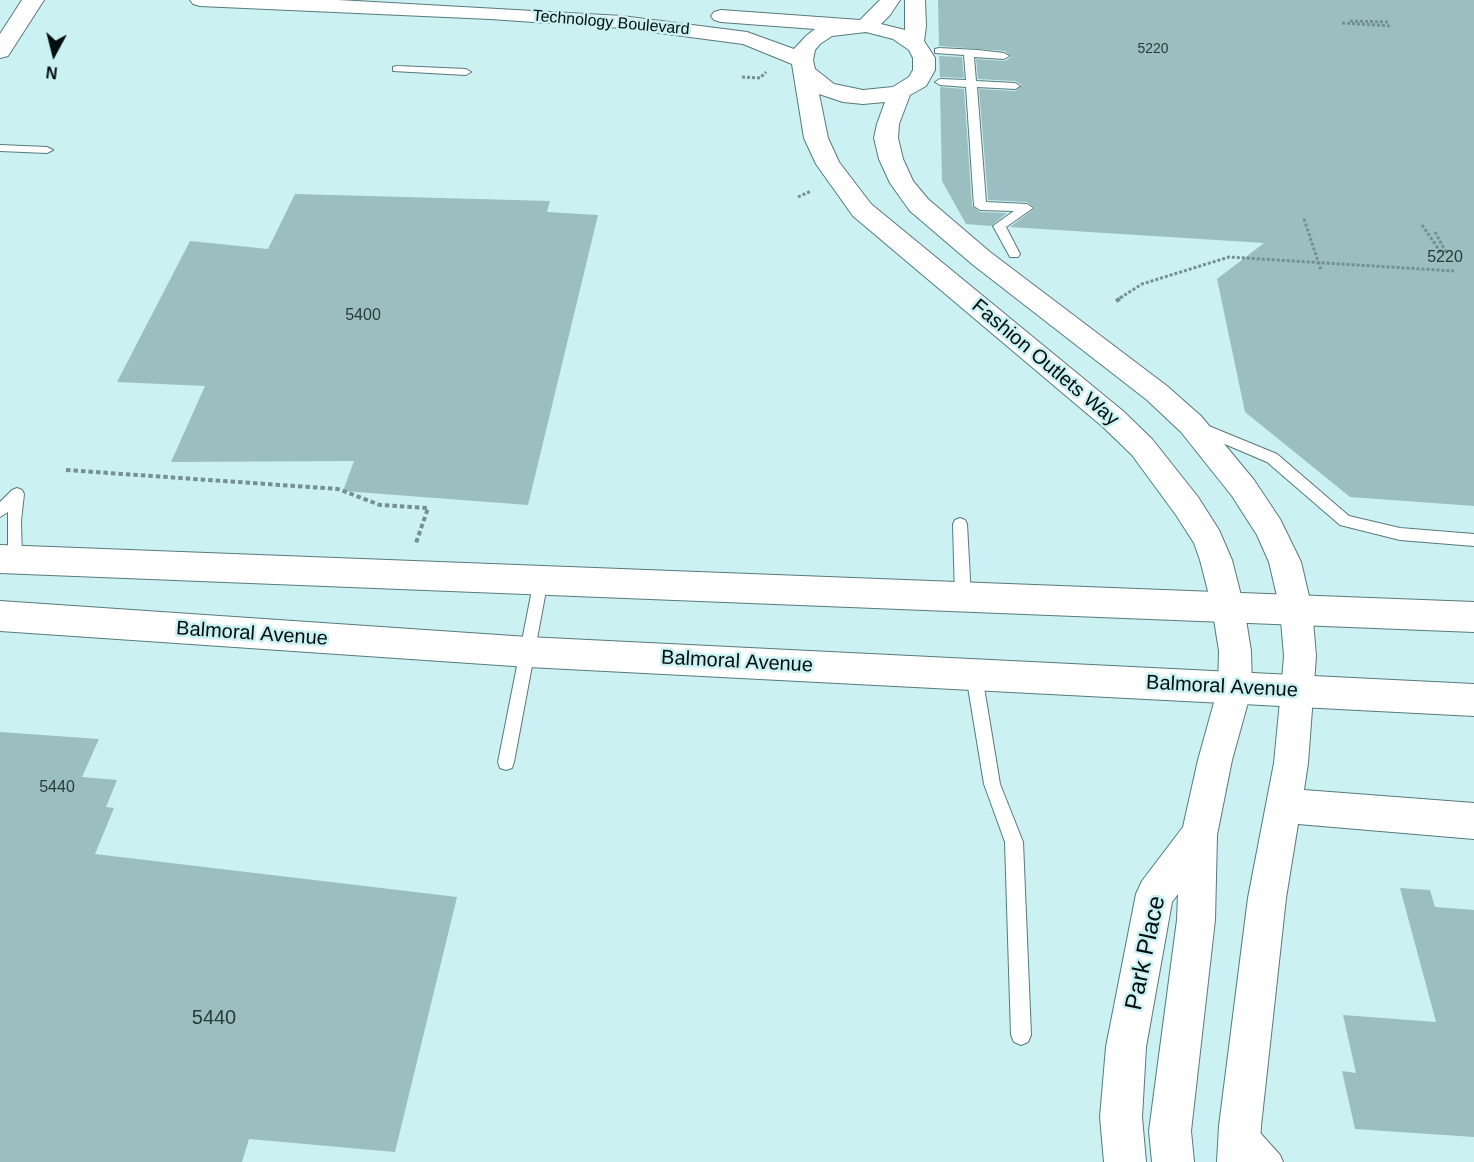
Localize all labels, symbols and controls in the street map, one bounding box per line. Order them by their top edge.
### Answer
street label: Technology Boulevard [532,7,690,39]
north arrow [24,24,84,84]
house number: 5220 [1137,41,1169,57]
text: N [45,63,59,82]
house number: 5220 [1427,248,1463,268]
street label: Fashion Outlets Way [966,294,1124,432]
house number: 5400 [345,306,381,326]
street label: Balmoral Avenue [175,617,329,651]
street label: Balmoral Avenue [661,646,813,678]
street label: Balmoral Avenue [1146,671,1298,703]
house number: 5440 [39,778,75,798]
street label: Park Place [1120,893,1172,1013]
house number: 5440 [192,1006,236,1030]

